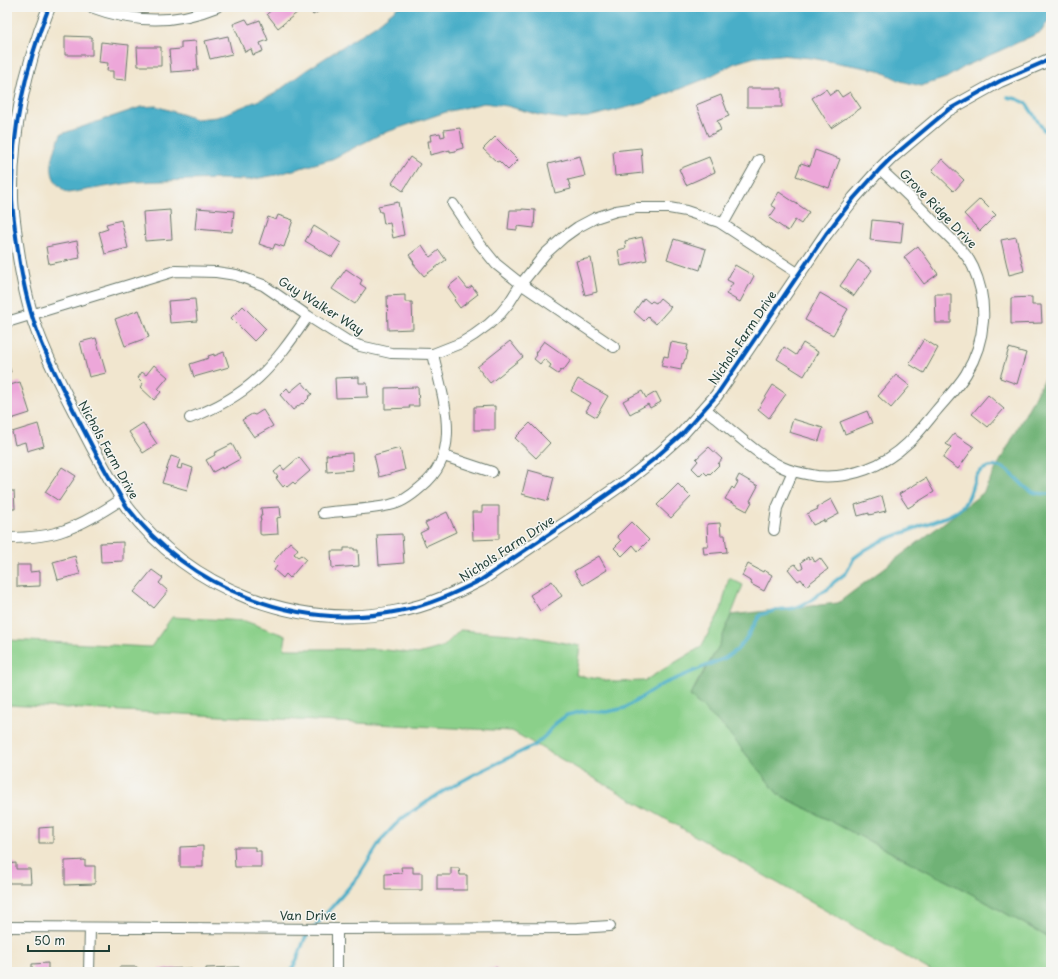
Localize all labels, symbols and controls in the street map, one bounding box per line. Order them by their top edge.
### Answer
street label: Grove Ridge Drive [896,164,982,252]
street label: Guy Walker Way [275,272,368,339]
street label: Nichols Farm Drive [704,287,780,388]
street label: Nichols Farm Drive [74,397,143,502]
street label: Nichols Farm Drive [455,511,558,586]
street label: Van Drive [280,906,336,924]
scale bar [28,927,109,953]
text: 50 m [34,931,65,949]

